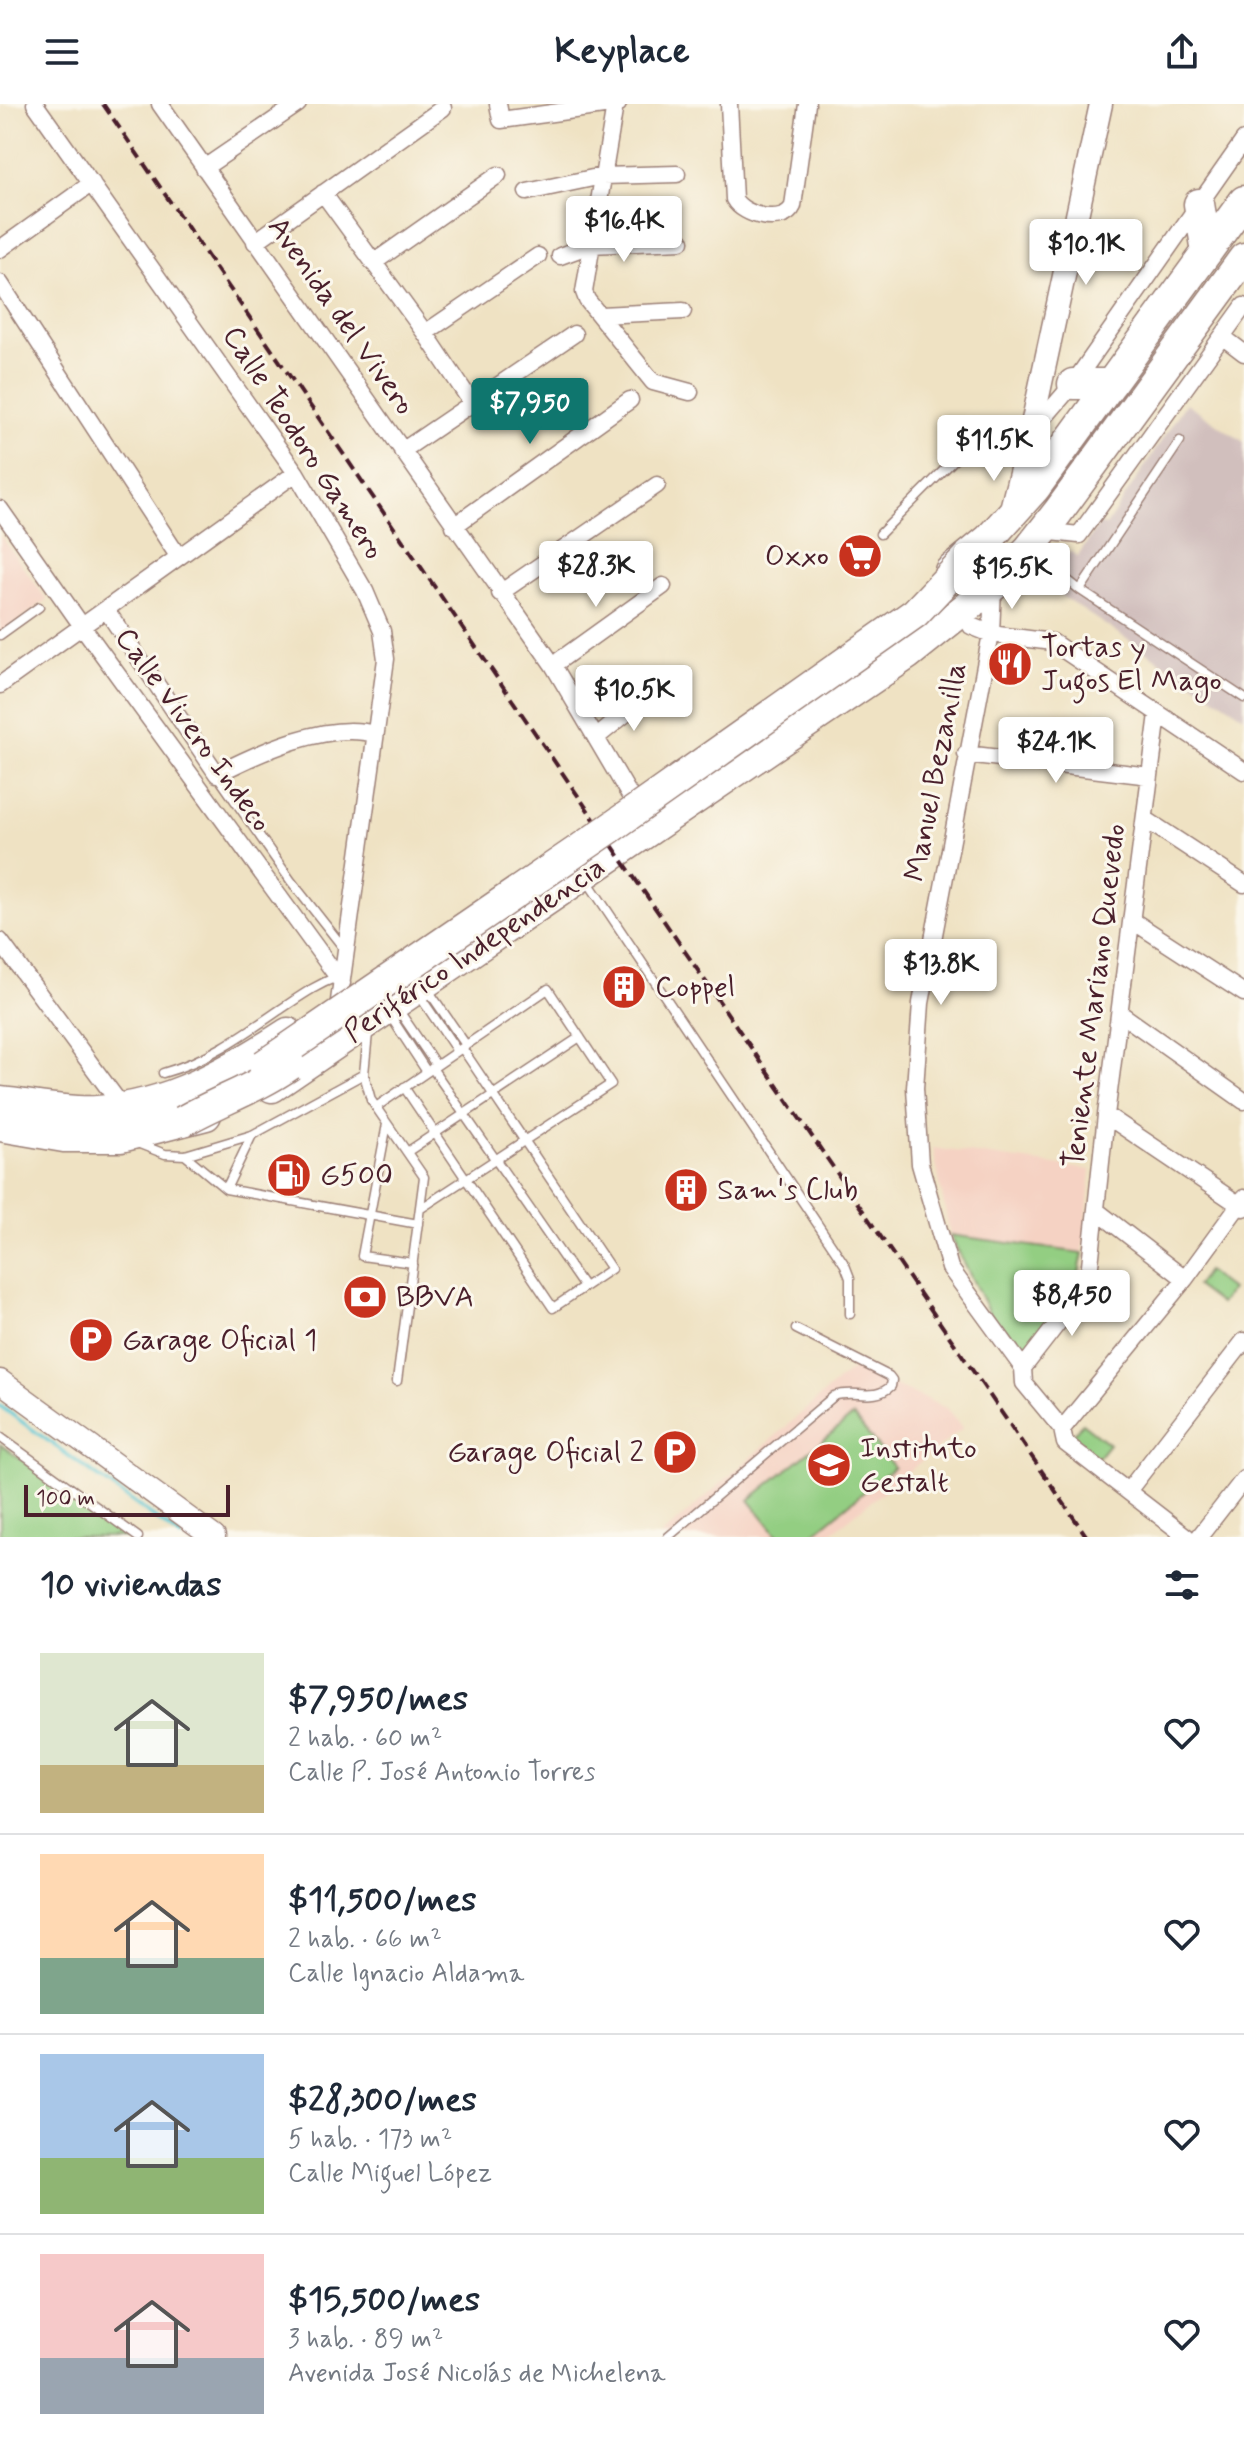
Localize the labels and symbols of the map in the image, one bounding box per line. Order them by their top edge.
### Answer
pin: $16.4K [559,196,689,264]
street label: Avenida del Vivero [258,209,424,423]
pin: $10.1K [1021,219,1151,287]
street label: Calle Teodoro Gamero [213,319,393,567]
pin: $7,950 [465,378,595,446]
pin: $11.5K [929,415,1059,483]
supermarket icon: Oxxo [836,532,884,580]
place label: Oxxo [765,537,829,576]
pin: $28.3K [531,541,661,609]
pin: $15.5K [947,543,1077,611]
street label: Calle Vivero Indeco [106,620,280,840]
place label: Tortas y Jugos El Mago [1041,628,1222,704]
restaurant icon: Tortas y Jugos El Mago [986,640,1034,688]
street label: Manuel Bezanilla [896,659,976,885]
pin: $10.5K [569,665,699,733]
pin: $24.1K [991,717,1121,785]
street label: Teniente Mariano Quevedo [1055,822,1135,1170]
street label: Periférico Independencia [337,848,613,1052]
pin: $13.8K [876,939,1006,1007]
building icon: Coppel [600,963,648,1011]
place label: Coppel [655,968,735,1007]
fuel station icon: G500 [265,1151,313,1199]
place label: G500 [320,1156,393,1195]
building icon: Sam's Club [662,1166,710,1214]
place label: Sam's Club [717,1171,858,1210]
pin: $8,450 [1007,1270,1137,1338]
bank icon: BBVA [341,1273,389,1321]
place label: BBVA [396,1278,474,1317]
parking icon: Garage Oficial 1 [67,1316,115,1364]
place label: Garage Oficial 1 [122,1321,317,1362]
parking icon: Garage Oficial 2 [651,1428,699,1476]
place label: Instituto Gestalt [860,1429,977,1502]
place label: Garage Oficial 2 [447,1433,644,1474]
school or university icon: Instituto Gestalt [805,1441,853,1489]
scale bar [24,1481,230,1517]

